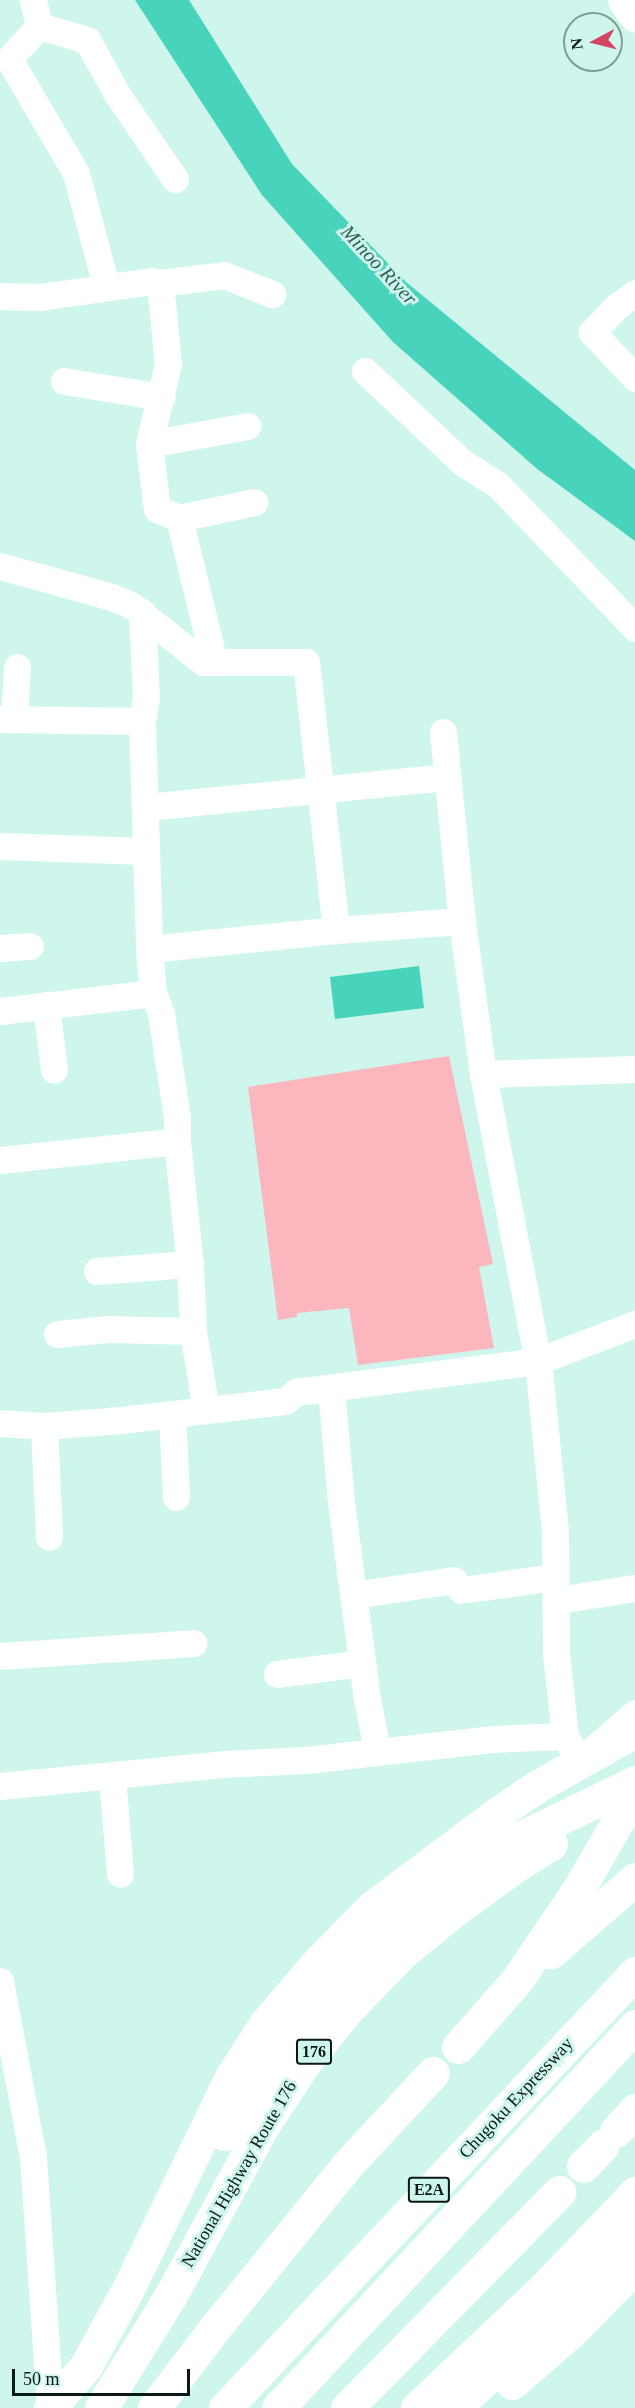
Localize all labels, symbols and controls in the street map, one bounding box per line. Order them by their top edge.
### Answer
north arrow [563,12,623,72]
text: N [567,37,586,51]
water label: Minoo River [336,220,422,310]
street label: Chugoku Expressway [454,2033,578,2163]
road number: 176 [296,2039,332,2065]
street label: National Highway Route 176 [177,2077,301,2271]
road number: E2A [406,2177,452,2203]
scale bar [15,2357,194,2395]
text: 50 m [23,2369,60,2389]

